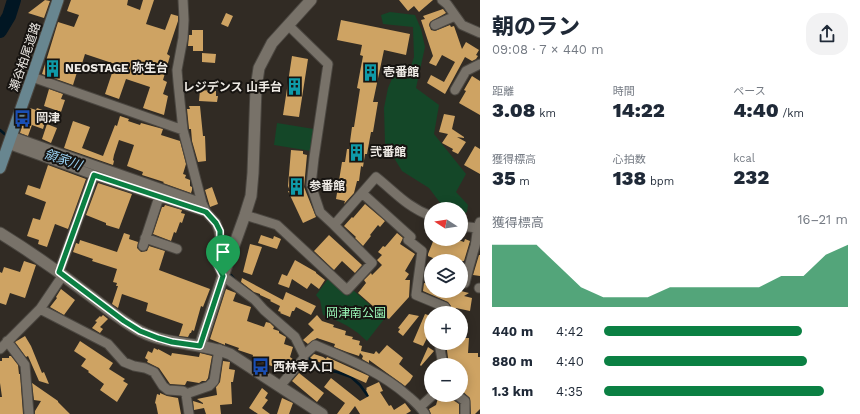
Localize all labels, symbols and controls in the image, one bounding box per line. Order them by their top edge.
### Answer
button: share [806,13,848,55]
text: 朝のラン [492,14,580,39]
street label: 瀬谷柏尾道路 [7,21,43,93]
text: 09:08 · 7 × 440 m [492,42,604,57]
building icon: NEOSTAGE 弥生台 [42,58,62,78]
place label: NEOSTAGE 弥生台 [65,61,168,75]
building icon: 壱番館 [360,62,380,82]
place label: 壱番館 [383,65,419,79]
building icon: レジデンス 山手台 [285,77,305,97]
place label: レジデンス 山手台 [183,80,282,94]
text: 距離 [492,85,514,98]
text: 時間 [613,85,635,98]
text: ペース [733,85,766,98]
text: 3.08 [492,98,535,122]
text: 14:22 [613,98,665,122]
text: 4:40 [733,98,779,122]
text: km [535,107,556,120]
text: /km [779,107,804,120]
bus stop icon: 岡津 [13,108,33,128]
place label: 岡津 [36,111,60,125]
building icon: 弐番館 [347,142,367,162]
place label: 弐番館 [370,145,406,159]
water label: 領家川 [42,146,86,174]
text: kcal [733,152,755,165]
text: 獲得標高 [492,153,536,166]
text: 心拍数 [613,153,646,166]
text: 232 [733,165,769,189]
text: 35 [492,166,516,190]
text: 138 [613,166,646,190]
text: m [516,175,530,188]
text: bpm [646,175,674,188]
building icon: 参番館 [286,176,306,196]
place label: 参番館 [309,179,345,193]
north arrow [424,202,468,246]
map controls [424,202,468,402]
text: 16–21 m [797,212,848,227]
text: 獲得標高 [492,215,544,230]
pin [206,235,240,276]
icon: arrive [212,241,234,263]
button: layers [424,254,468,298]
park label: 岡津南公園 [326,306,386,320]
button: + [424,306,468,350]
text: 440 m [492,324,533,339]
text: 4:42 [556,324,583,339]
text: 880 m [492,354,533,369]
text: 4:40 [556,354,584,369]
bus stop icon: 西林寺入口 [250,357,270,377]
button: − [424,358,468,402]
place label: 西林寺入口 [273,360,333,374]
text: 1.3 km [492,384,533,399]
text: 4:35 [556,384,583,399]

